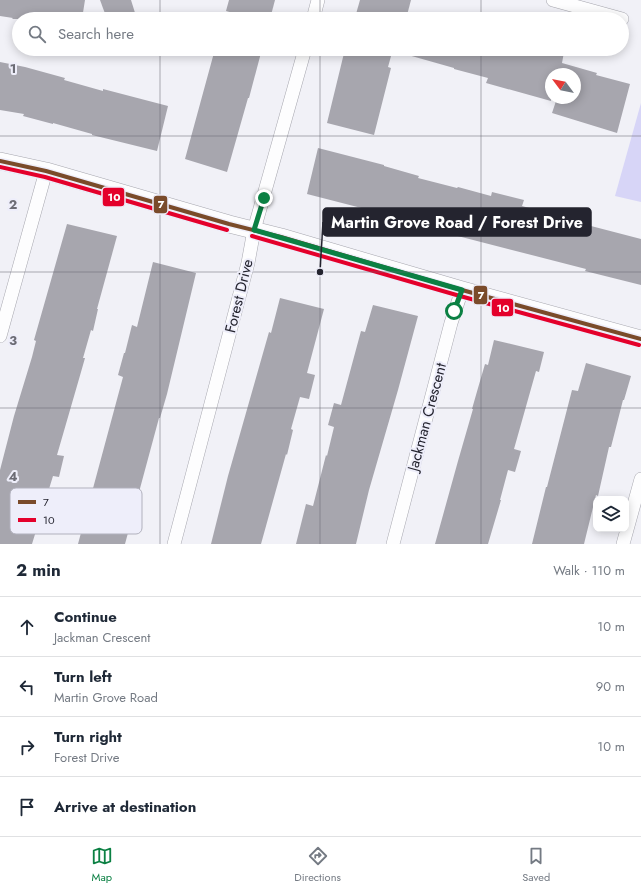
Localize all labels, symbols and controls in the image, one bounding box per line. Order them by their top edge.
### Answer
search box [12,12,629,56]
icon: search [26,23,48,45]
text: Search here [58,23,134,45]
text: 1 [10,59,16,78]
north arrow [545,68,581,104]
line badge: 10 [102,187,125,207]
text: 10 [108,189,120,205]
route end [255,189,273,207]
text: 2 [9,195,17,214]
line badge: 7 [153,195,168,214]
text: 7 [158,196,165,212]
callout: Martin Grove Road / Forest Drive [323,208,591,236]
text: Martin Grove Road / Forest Drive [331,211,583,234]
street label: Forest Drive [219,257,259,335]
line badge: 7 [473,285,488,305]
text: 7 [478,287,485,303]
line badge: 10 [491,298,514,317]
text: 10 [497,300,509,316]
route start [445,302,463,320]
text: 3 [9,331,17,350]
street label: Jackman Crescent [401,360,452,475]
text: 4 [8,467,18,486]
legend [10,488,142,534]
text: 7 [43,494,49,510]
map controls [593,496,629,532]
button: layers [593,496,629,532]
text: 10 [43,512,55,528]
text: 2 min [16,558,61,582]
text: Walk · 110 m [553,561,625,580]
text: Continue [54,606,117,628]
icon: ahead [16,616,38,638]
text: 10 m [597,617,625,636]
text: Jackman Crescent [54,628,150,647]
text: Turn left [54,666,112,688]
icon: left [16,676,38,698]
text: 90 m [596,677,625,696]
text: Martin Grove Road [54,688,158,707]
text: Turn right [54,726,122,748]
icon: right [16,736,38,758]
text: 10 m [597,737,625,756]
text: Forest Drive [54,748,119,767]
icon: arrive [16,796,38,818]
text: Arrive at destination [54,796,196,818]
tab: Map [91,845,113,885]
tab: Directions [294,845,341,885]
tab: Saved [522,845,550,885]

